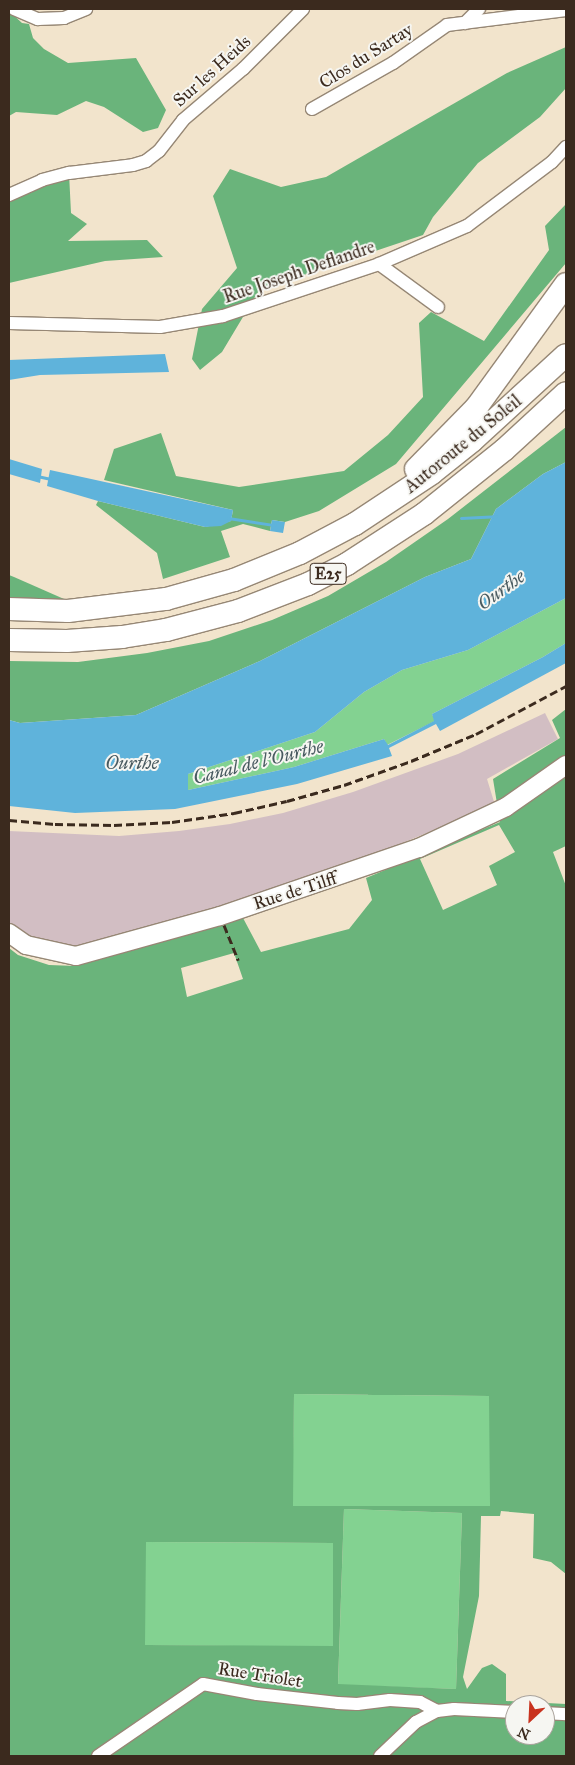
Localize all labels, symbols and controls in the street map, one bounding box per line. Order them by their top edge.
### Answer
street label: Clos du Sartay [315,19,417,93]
street label: Sur les Heids [169,31,255,111]
street label: Rue Joseph Deflandre [220,236,378,308]
street label: Autoroute du Soleil [400,390,526,498]
road number: E25 [309,560,347,588]
water label: Ourthe [473,565,529,615]
water label: Canal de l'Ourthe [190,735,326,789]
water label: Ourthe [105,752,159,774]
street label: Rue de Tilff [250,867,340,915]
street label: Rue Triolet [216,1658,304,1692]
north arrow [505,1695,555,1745]
text: N [515,1723,533,1743]

